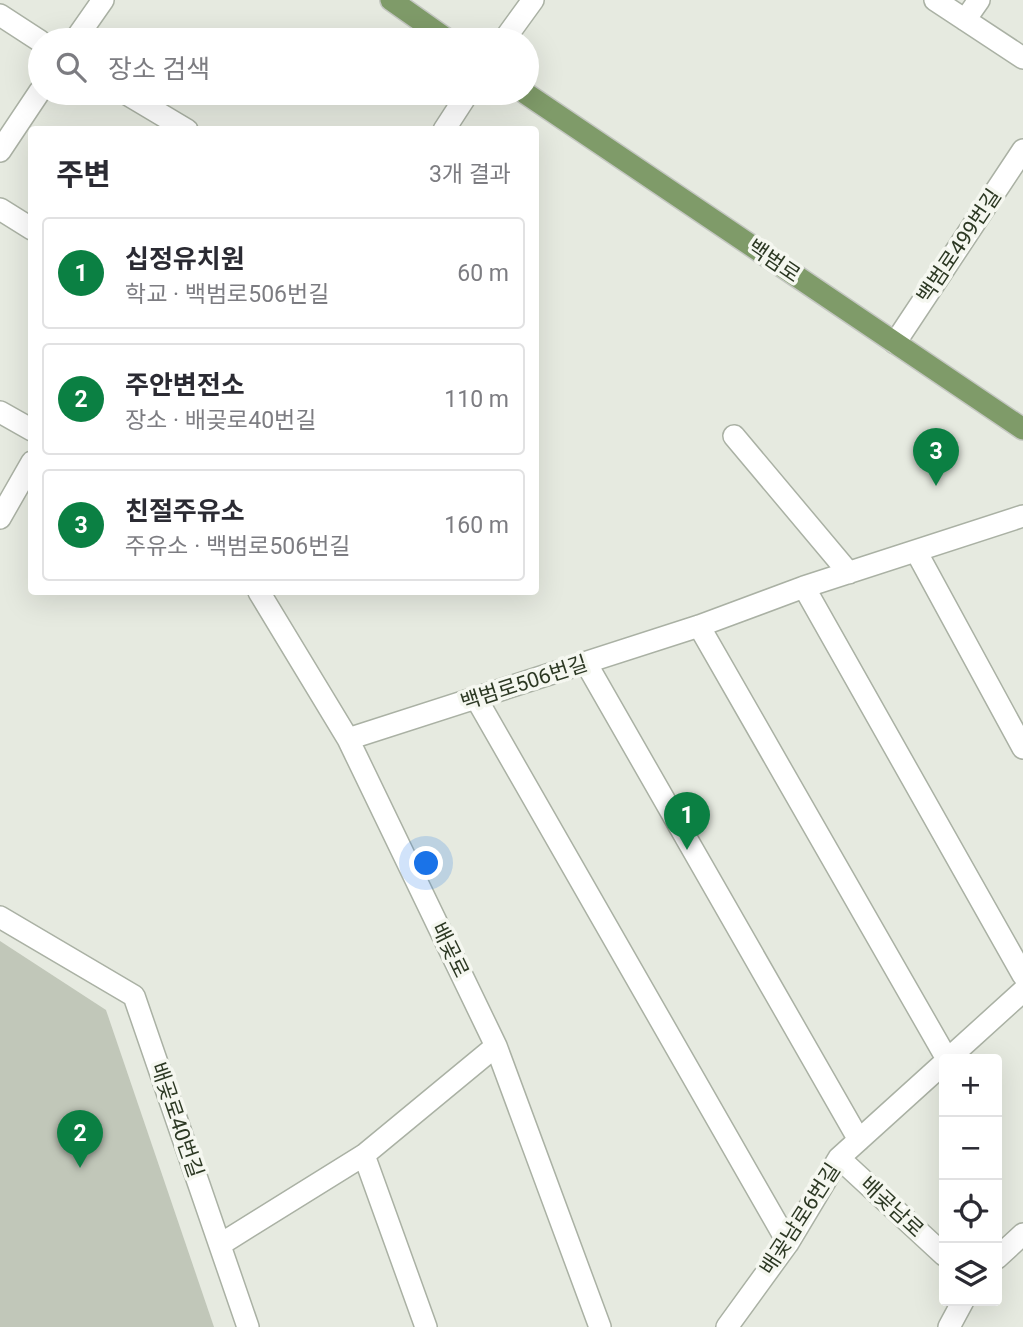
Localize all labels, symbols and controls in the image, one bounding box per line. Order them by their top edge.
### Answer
search box [28,28,539,105]
icon: search [52,48,90,86]
text: 장소 검색 [108,54,210,84]
text: 주변 [56,157,111,192]
text: 3개 결과 [429,161,511,188]
street label: 백범로499번길 [912,185,1006,307]
street label: 백범로 [743,235,805,287]
text: 십정유치원 [125,244,245,274]
text: 1 [74,260,88,287]
text: 60 m [457,260,509,287]
text: 학교 · 백범로506번길 [125,281,329,308]
text: 주안변전소 [125,370,245,400]
text: 2 [74,386,88,413]
text: 110 m [444,386,509,413]
text: 장소 · 배곶로40번길 [125,407,316,434]
pin: 3 [913,428,959,486]
text: 친절주유소 [125,496,245,526]
text: 3 [74,512,88,539]
text: 160 m [444,512,509,539]
text: 주유소 · 백범로506번길 [125,533,350,560]
street label: 백범로506번길 [458,651,590,715]
pin: 1 [664,792,710,850]
your location [409,846,443,880]
street label: 배곶로 [427,919,473,981]
map controls [939,1054,1002,1306]
button: + [939,1054,1002,1117]
street label: 배곶로40번길 [146,1059,208,1181]
pin: 2 [57,1110,103,1168]
button: − [939,1117,1002,1180]
street label: 배곶남로6번길 [755,1159,845,1279]
street label: 배곶남로 [856,1172,928,1242]
button: locate [939,1180,1002,1243]
button: layers [939,1243,1002,1306]

